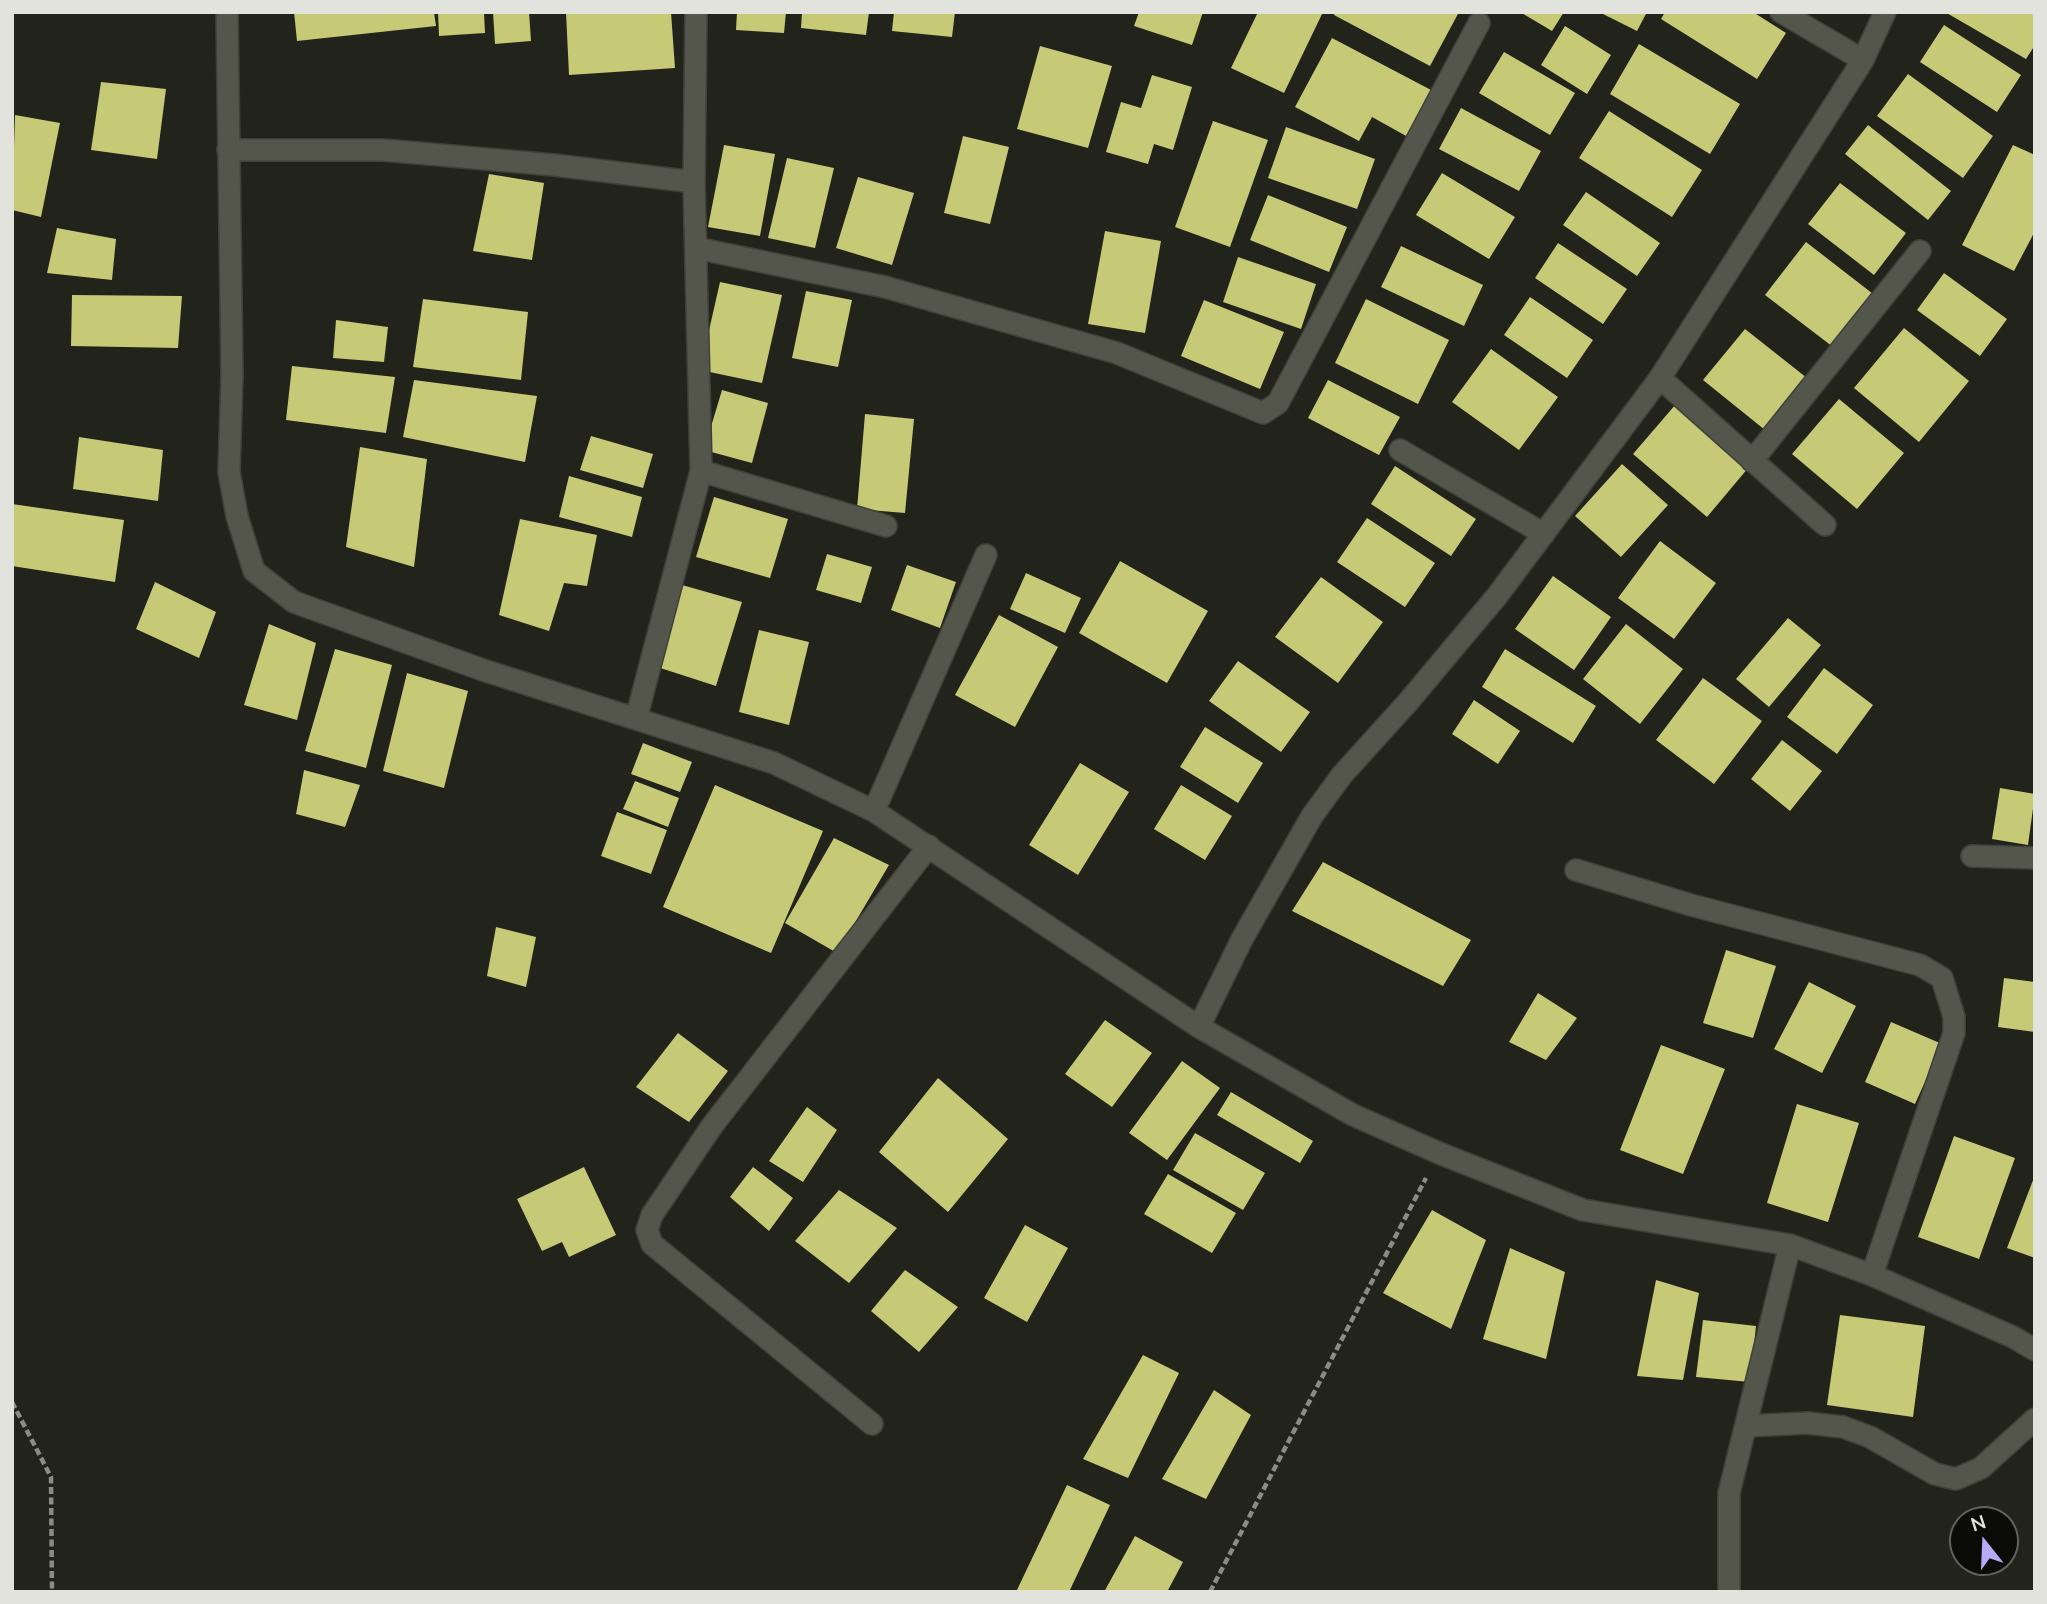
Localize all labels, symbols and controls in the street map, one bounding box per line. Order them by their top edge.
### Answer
north arrow [1949,1506,2019,1576]
text: N [1968,1509,1989,1537]

